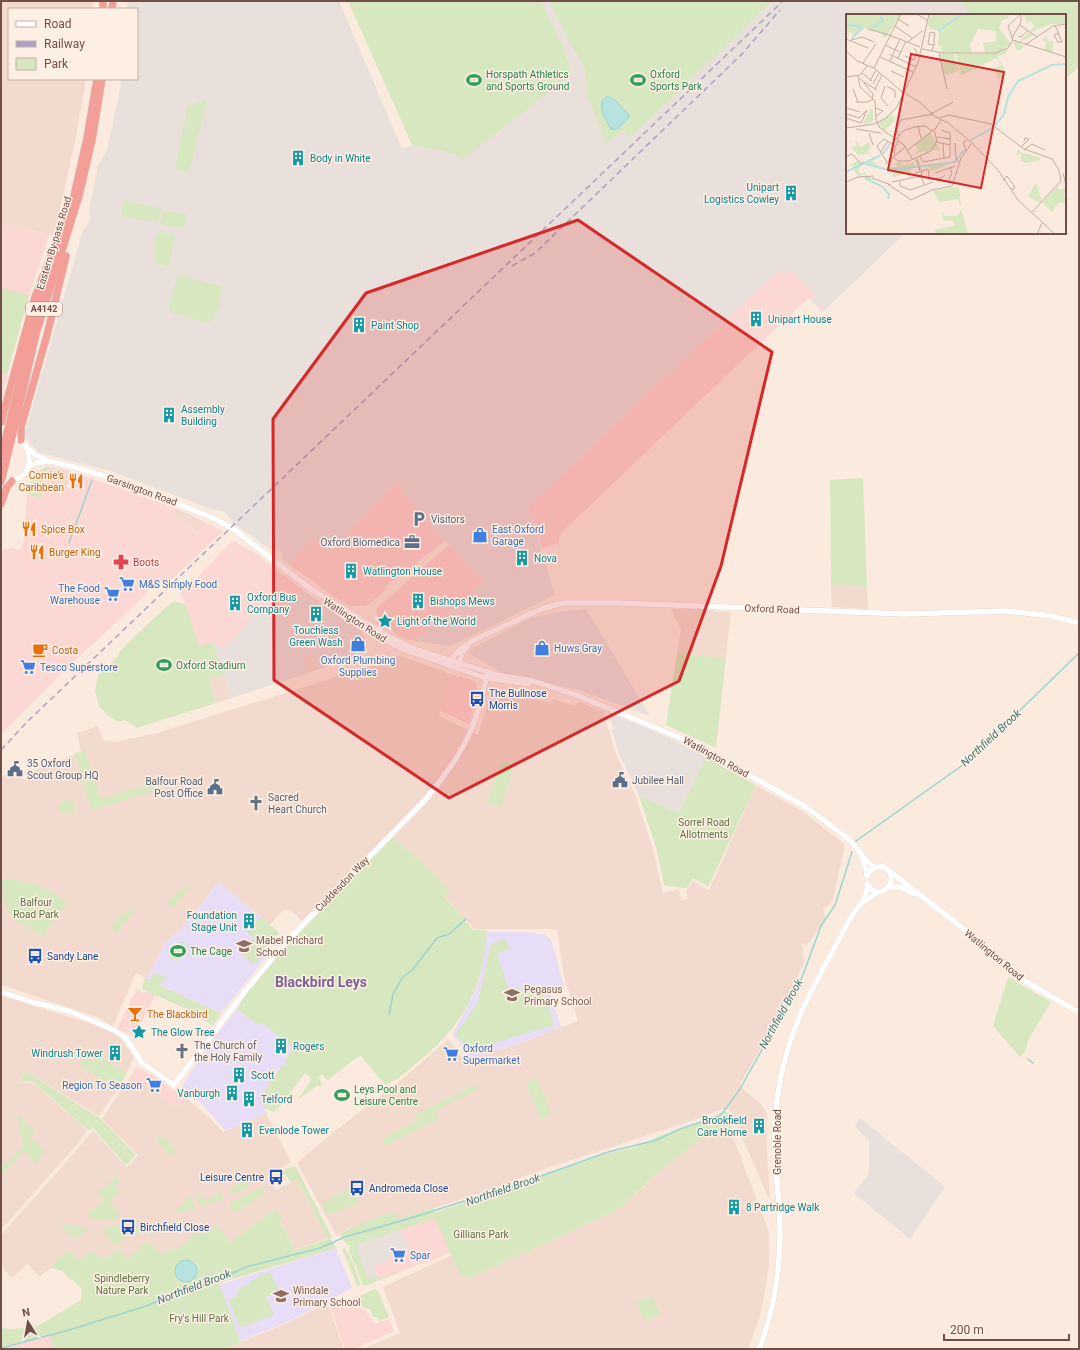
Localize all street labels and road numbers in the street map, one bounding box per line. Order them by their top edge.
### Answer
street label: Eastern By-pass Road [35,195,73,291]
road number: A4142 [26,302,62,316]
street label: Garsington Road [105,472,179,508]
street label: Watlington Road [321,595,389,645]
street label: Oxford Road [744,603,800,615]
street label: Watlington Road [681,734,751,780]
street label: Cuddesdon Way [313,854,371,914]
street label: Watlington Road [962,927,1026,983]
street label: Grenoble Road [772,1109,783,1175]

